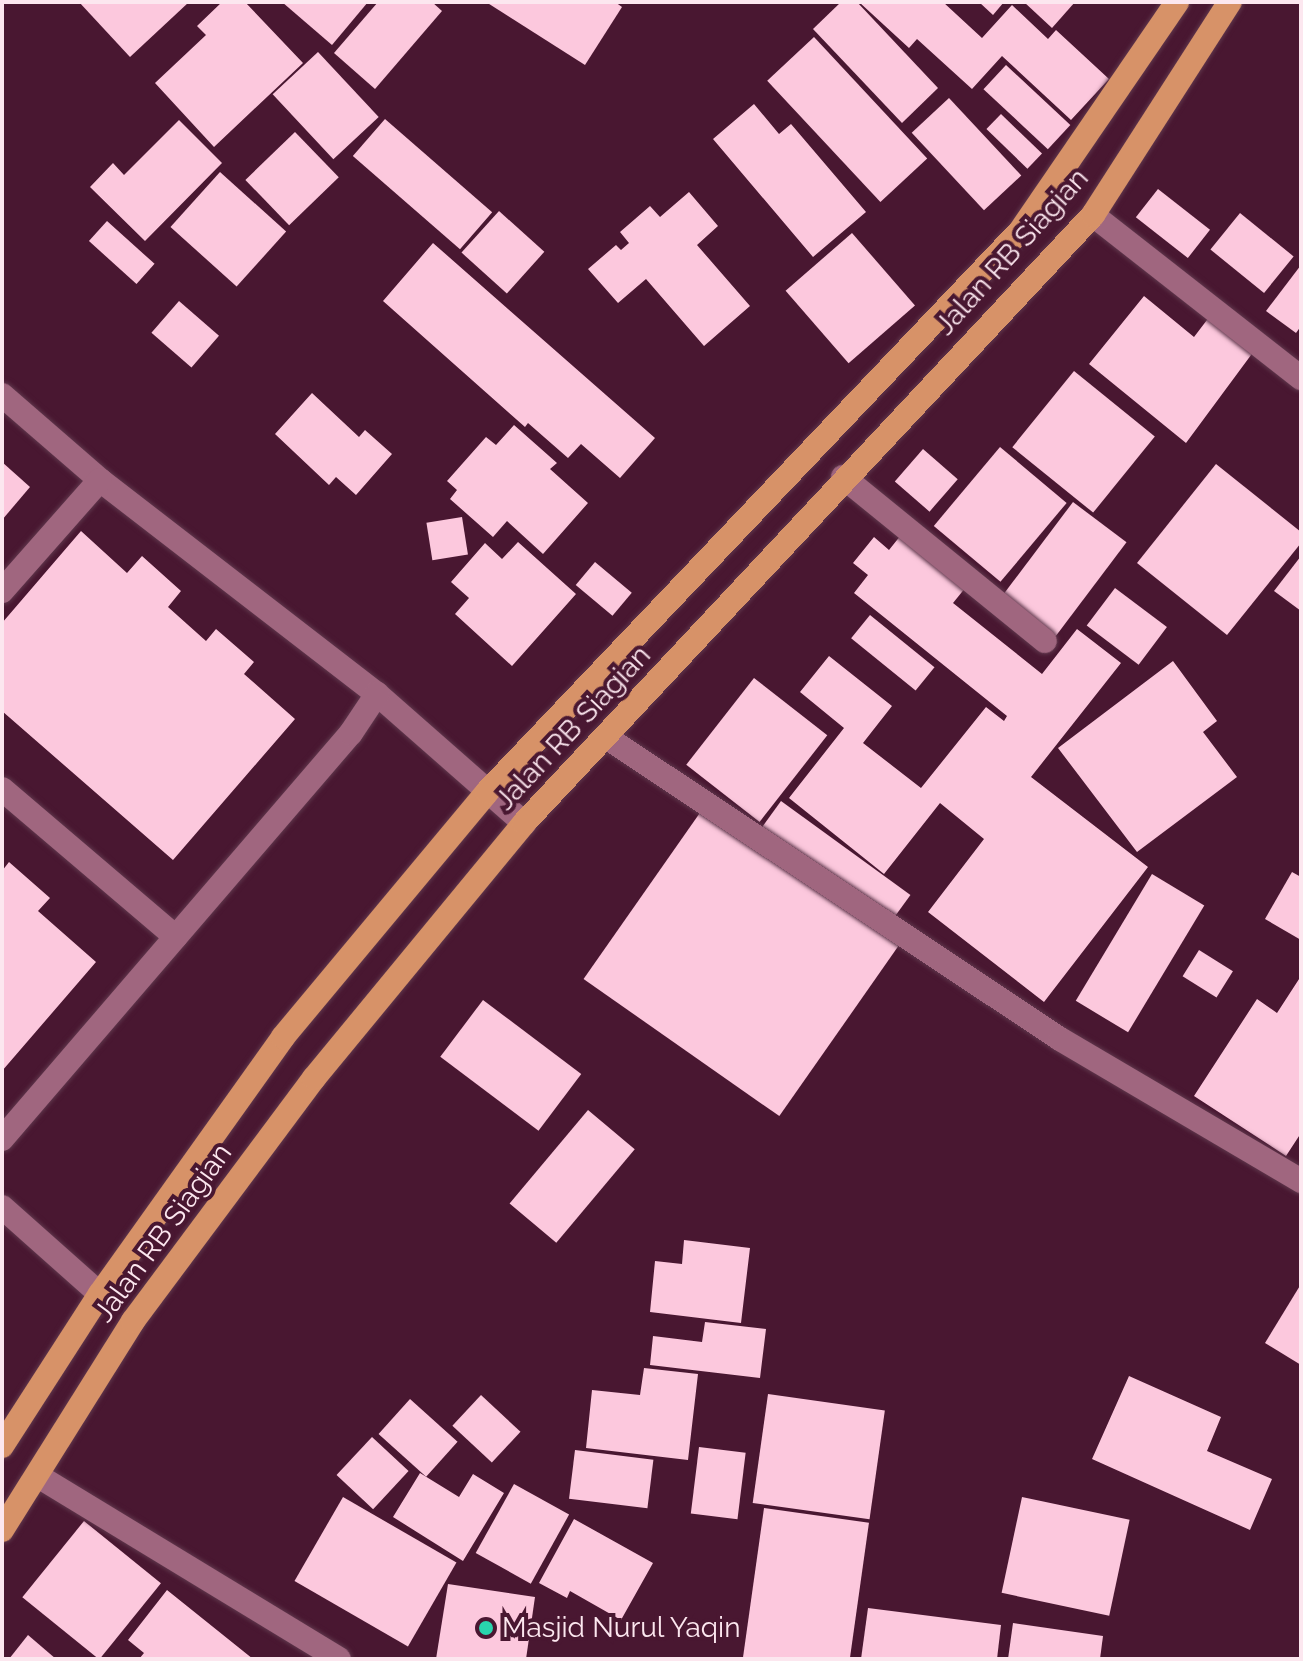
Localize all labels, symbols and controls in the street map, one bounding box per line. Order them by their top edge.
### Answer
street label: Jalan RB Siagian [929,162,1095,342]
street label: Jalan RB Siagian [488,639,658,817]
street label: Jalan RB Siagian [87,1137,239,1329]
place label: Masjid Nurul Yaqin [502,1611,742,1645]
marker: Masjid Nurul Yaqin [477,1619,495,1637]

